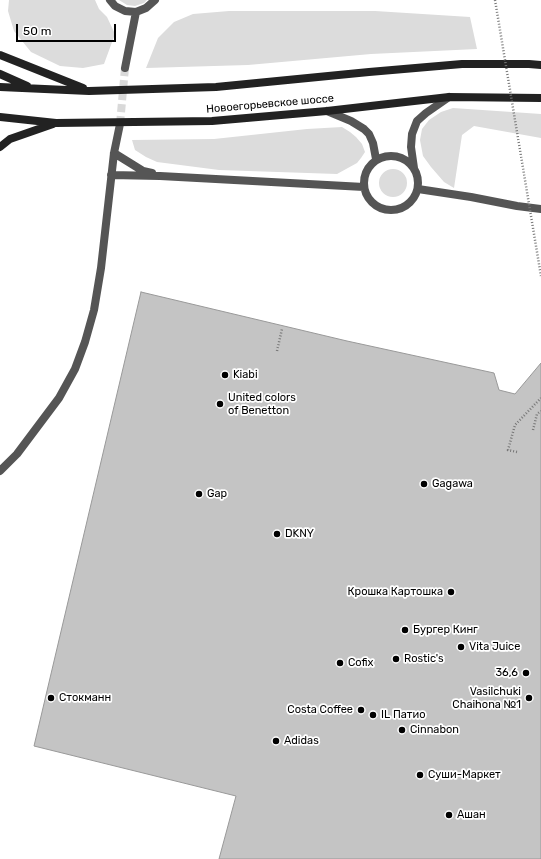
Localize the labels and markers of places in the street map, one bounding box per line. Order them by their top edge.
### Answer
place label: Kiabi [233,368,258,382]
marker: Kiabi [220,370,230,380]
place label: United colors of Benetton [228,391,296,417]
marker: United colors of Benetton [215,399,225,409]
place label: Gagawa [432,477,473,491]
marker: Gagawa [419,479,429,489]
place label: Gap [207,487,227,501]
marker: Gap [194,489,204,499]
place label: DKNY [285,527,314,541]
marker: DKNY [272,529,282,539]
place label: Крошка Картошка [348,585,443,599]
marker: Крошка Картошка [446,587,456,597]
place label: Бургер Кинг [413,623,478,637]
marker: Бургер Кинг [400,625,410,635]
place label: Vita Juice [469,640,520,654]
marker: Vita Juice [456,642,466,652]
place label: Rostic's [404,652,444,666]
marker: Rostic's [391,654,401,664]
place label: Cofix [348,656,374,670]
marker: Cofix [335,658,345,668]
place label: 36,6 [496,666,518,680]
marker: 36,6 [521,668,531,678]
place label: Vasilchuki Chaihona №1 [452,685,521,711]
place label: Стокманн [59,691,111,705]
marker: Стокманн [46,693,56,703]
marker: Vasilchuki Chaihona №1 [524,693,534,703]
place label: Costa Coffee [287,703,353,717]
marker: Costa Coffee [356,705,366,715]
place label: IL Патио [381,708,425,722]
marker: IL Патио [368,710,378,720]
place label: Cinnabon [410,723,459,737]
marker: Cinnabon [397,725,407,735]
place label: Adidas [284,734,319,748]
marker: Adidas [271,736,281,746]
place label: Суши-Маркет [428,768,501,782]
marker: Суши-Маркет [415,770,425,780]
place label: Ашан [457,808,486,822]
marker: Ашан [444,810,454,820]

